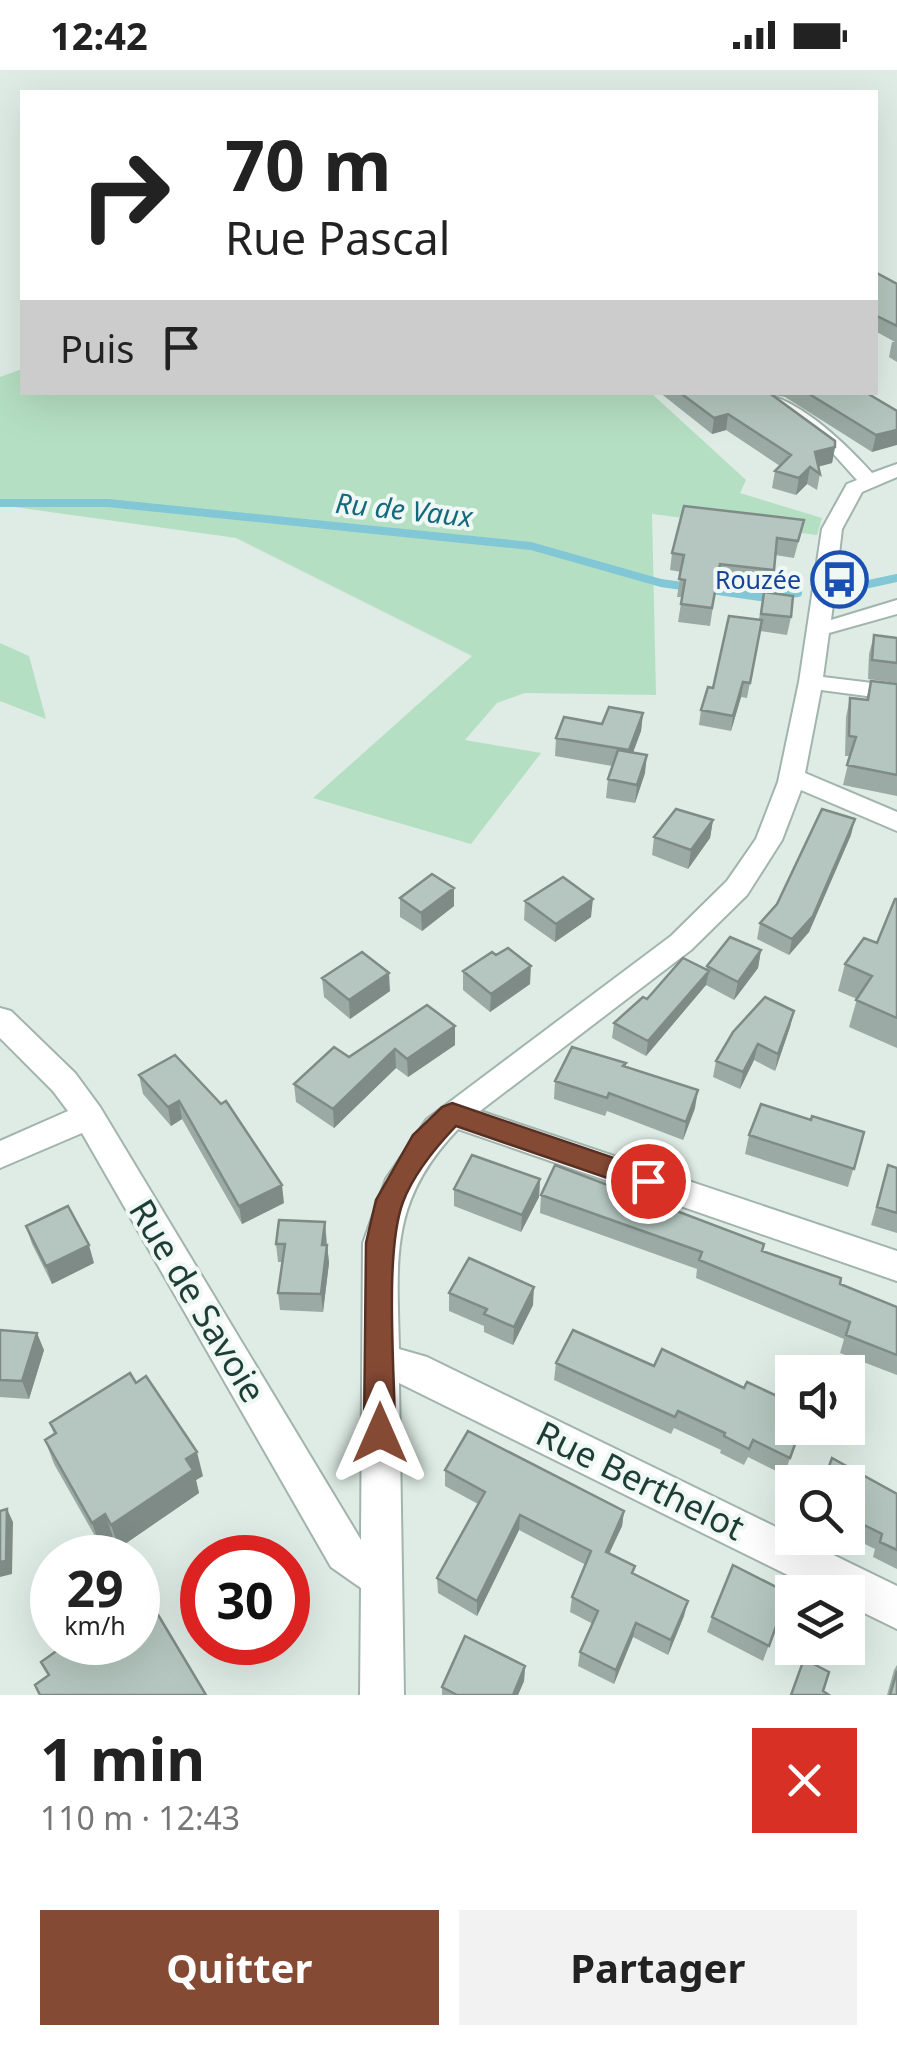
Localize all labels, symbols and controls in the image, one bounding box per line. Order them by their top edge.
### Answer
text: 12:42 [50,9,148,61]
text: 70 m [225,116,392,212]
icon: right [60,130,190,260]
text: Rue Pascal [225,207,450,268]
icon: arrive [154,320,209,375]
text: Puis [60,322,134,374]
water label: Ru de Vaux [334,483,476,535]
bus stop icon: Rouzée [810,550,870,610]
place label: Rouzée [715,562,801,596]
pin [606,1139,691,1224]
icon: arrive [621,1154,676,1209]
street label: Rue de Savoie [119,1190,277,1411]
map controls [775,1355,865,1665]
button: sound [775,1355,865,1445]
position arrow [328,1381,432,1485]
street label: Rue Berthelot [529,1409,753,1550]
button: search [775,1465,865,1555]
speed limit sign: 30 [180,1535,310,1665]
text: 29 [66,1554,124,1622]
button: layers [775,1575,865,1665]
text: km/h [64,1608,126,1642]
text: 1 min [40,1717,205,1799]
button: close [752,1728,857,1833]
text: 110 m · 12:43 [40,1796,240,1839]
button: Quitter [40,1910,439,2025]
button: Partager [459,1910,857,2025]

